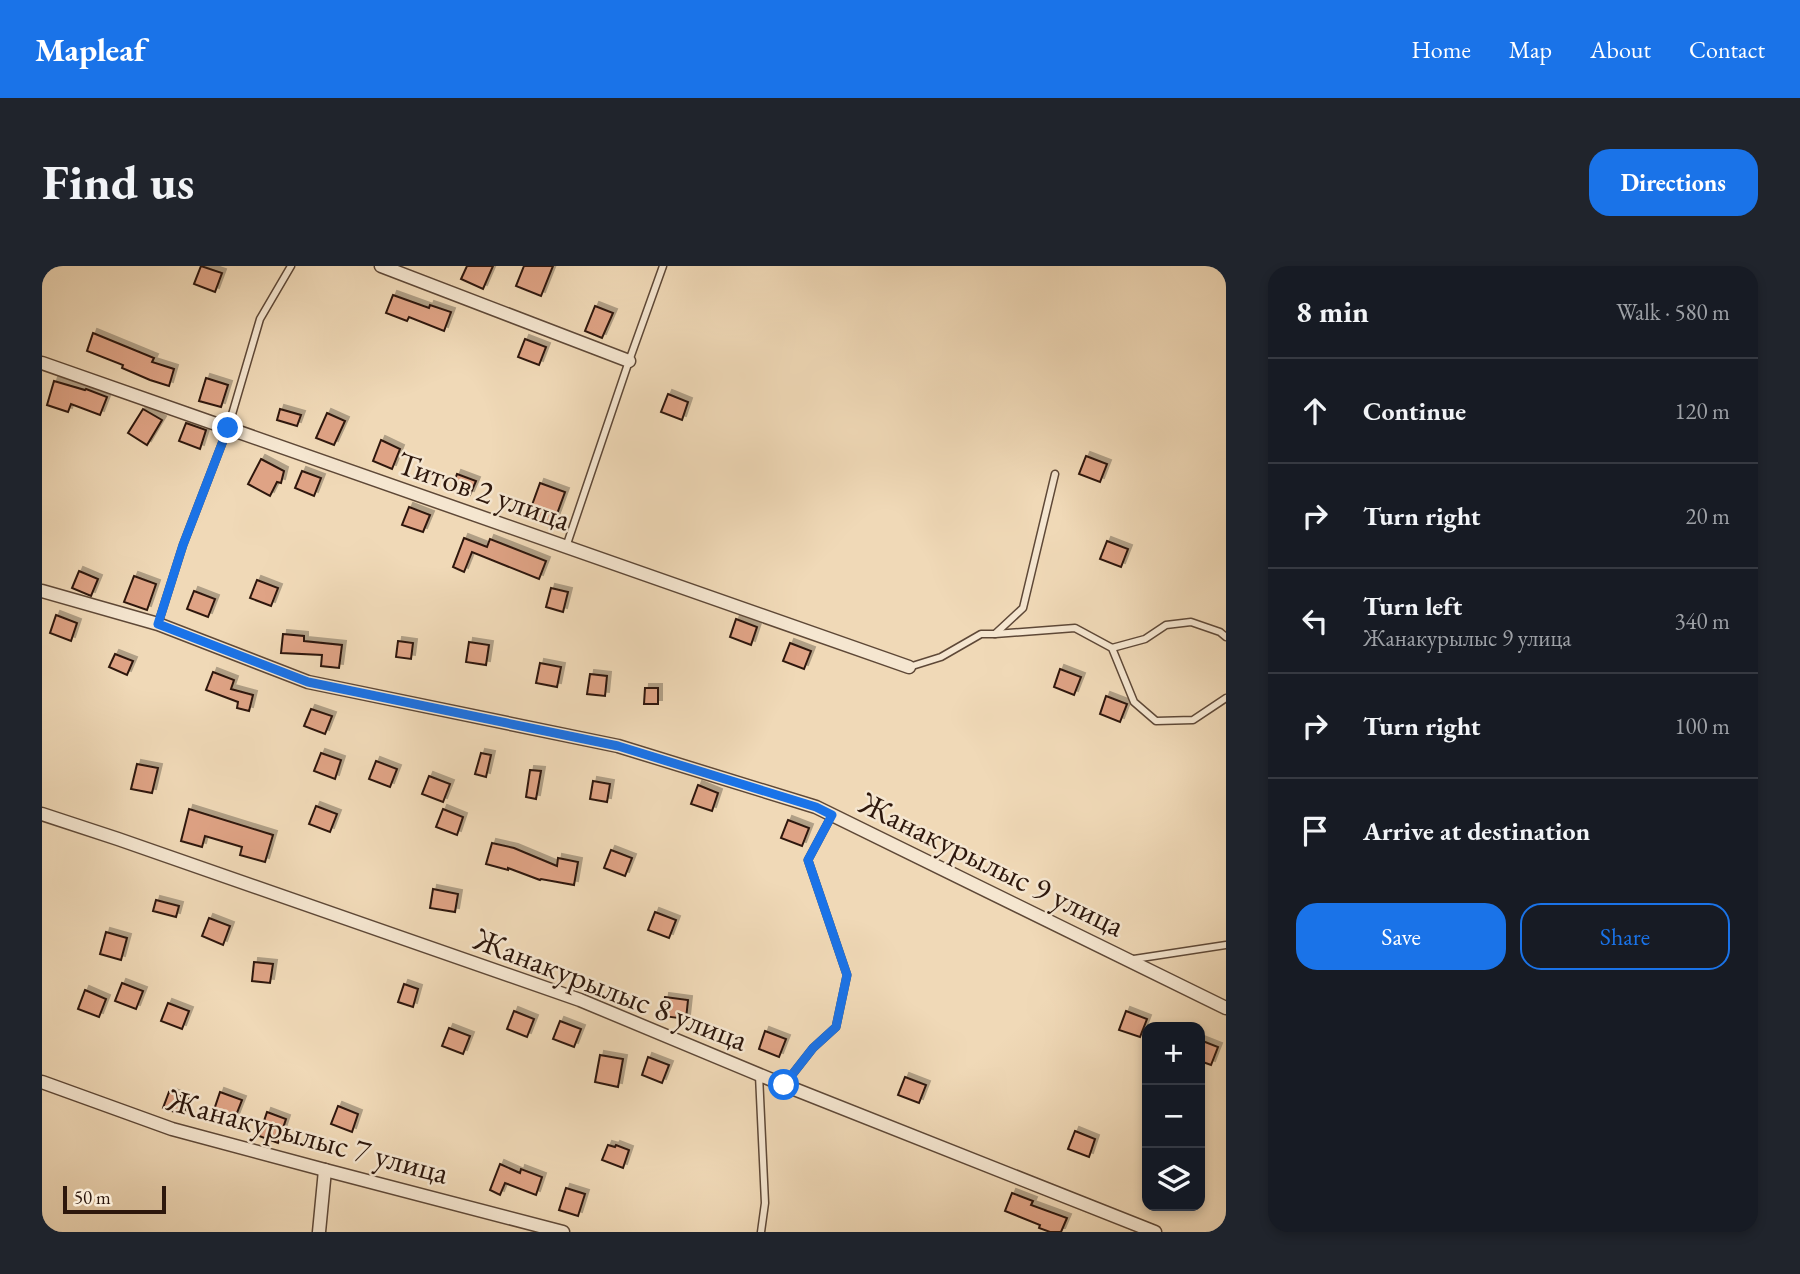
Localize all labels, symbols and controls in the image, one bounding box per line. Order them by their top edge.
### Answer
text: Mapleaf [35,28,146,71]
text: Home [1411,34,1471,65]
text: Map [1509,34,1552,65]
text: About [1590,34,1651,65]
text: Contact [1689,34,1765,65]
button: Directions [1589,149,1758,216]
text: Find us [42,150,194,214]
text: 8 min [1296,292,1369,331]
text: Walk · 580 m [1616,297,1730,327]
icon: ahead [1296,392,1334,430]
text: Continue [1363,394,1466,428]
text: 120 m [1674,396,1730,426]
route end [212,412,243,443]
street label: Титов 2 улица [392,442,576,540]
icon: right [1296,497,1334,535]
text: Turn right [1363,499,1481,533]
text: 20 m [1685,501,1730,531]
text: Turn left [1363,589,1462,623]
icon: left [1296,602,1334,640]
text: 340 m [1674,606,1730,636]
text: Жанакурылыс 9 улица [1363,623,1571,653]
icon: right [1296,707,1334,745]
text: Turn right [1363,709,1481,743]
text: 100 m [1674,711,1730,741]
street label: Жанакурылыс 9 улица [852,781,1132,947]
icon: arrive [1296,812,1334,850]
text: Arrive at destination [1363,814,1590,848]
button: Save [1296,903,1506,970]
button: Share [1520,903,1730,970]
street label: Жанакурылыс 8 улица [467,917,754,1061]
map controls [1142,1022,1205,1211]
button: + [1142,1022,1205,1085]
route start [768,1069,799,1100]
street label: Жанакурылыс 7 улица [162,1078,454,1194]
button: − [1142,1085,1205,1148]
button: layers [1142,1148,1205,1211]
scale bar [63,1183,166,1215]
text: 50 m [74,1185,111,1210]

